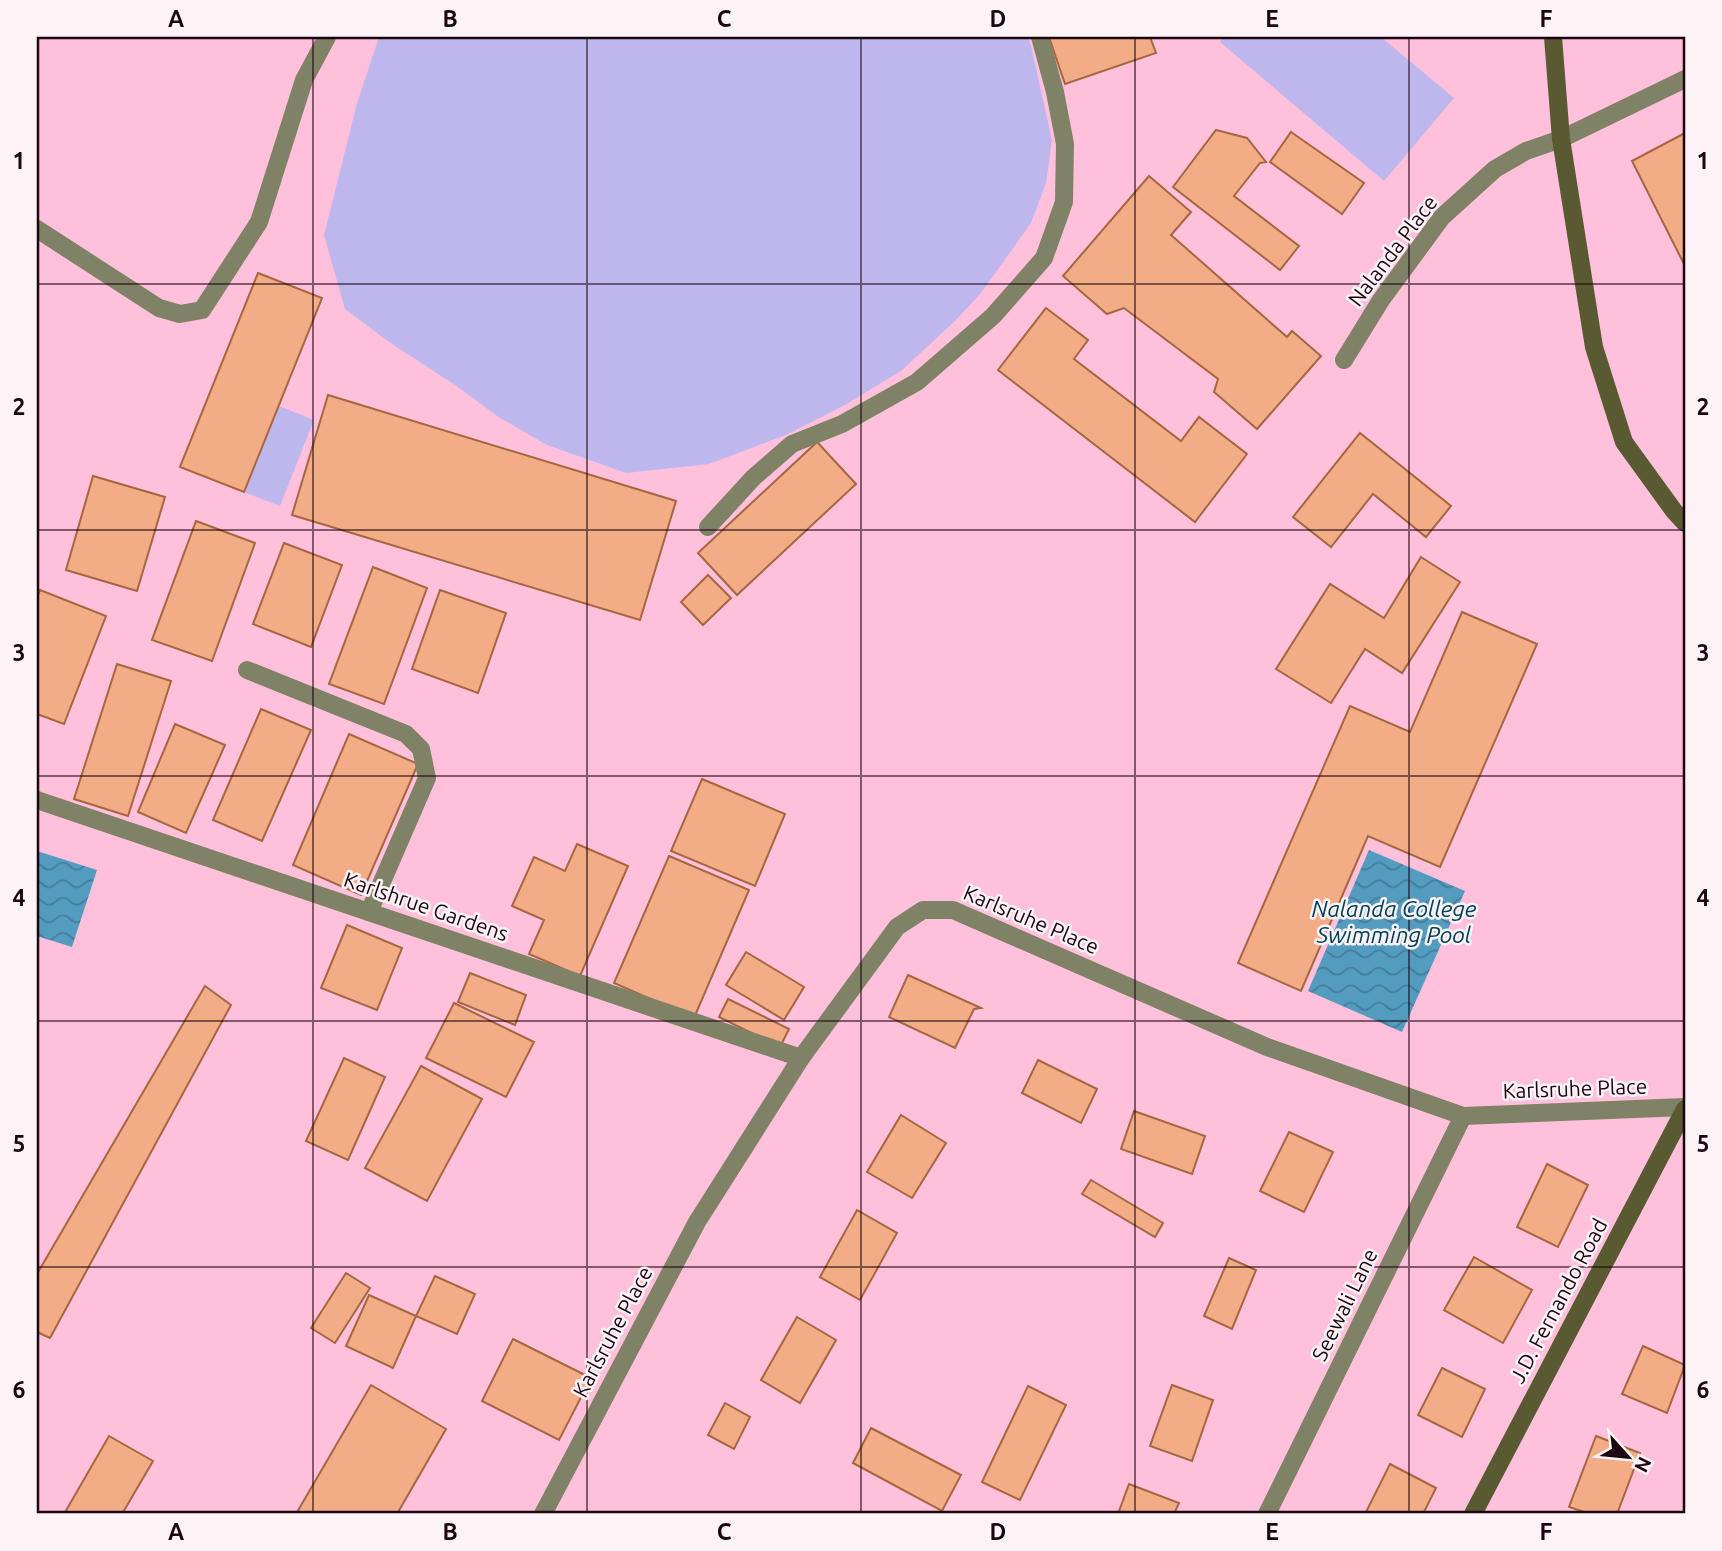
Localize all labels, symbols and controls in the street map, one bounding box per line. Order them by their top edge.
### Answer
text: A [168,6,184,31]
text: B [442,6,458,31]
text: C [717,6,732,31]
text: D [990,6,1006,31]
text: E [1265,6,1279,31]
text: F [1540,6,1553,31]
text: 1 [13,148,25,173]
text: 1 [1697,148,1709,173]
street label: Nalanda Place [1343,190,1442,310]
text: 2 [13,394,25,419]
text: 2 [1697,394,1709,419]
text: 3 [13,640,25,665]
text: 3 [1697,640,1709,665]
street label: Karlshrue Gardens [341,867,512,945]
street label: Karlsruhe Place [960,880,1103,958]
text: 4 [13,885,26,910]
text: 4 [1697,885,1710,910]
water label: Nalanda College Swimming Pool [1312,896,1477,947]
street label: Karlsruhe Place [1502,1073,1648,1103]
text: 5 [13,1131,25,1156]
text: 5 [1697,1131,1709,1156]
street label: J.D. Fernando Road [1505,1214,1612,1387]
street label: Seewali Lane [1307,1245,1382,1365]
street label: Karlsruhe Place [568,1262,657,1401]
text: 6 [13,1377,26,1402]
text: 6 [1697,1377,1710,1402]
north arrow [1592,1422,1662,1492]
text: N [1630,1453,1656,1476]
text: A [168,1519,184,1544]
text: B [442,1519,458,1544]
text: C [717,1519,732,1544]
text: D [990,1519,1006,1544]
text: E [1265,1519,1279,1544]
text: F [1540,1519,1553,1544]

